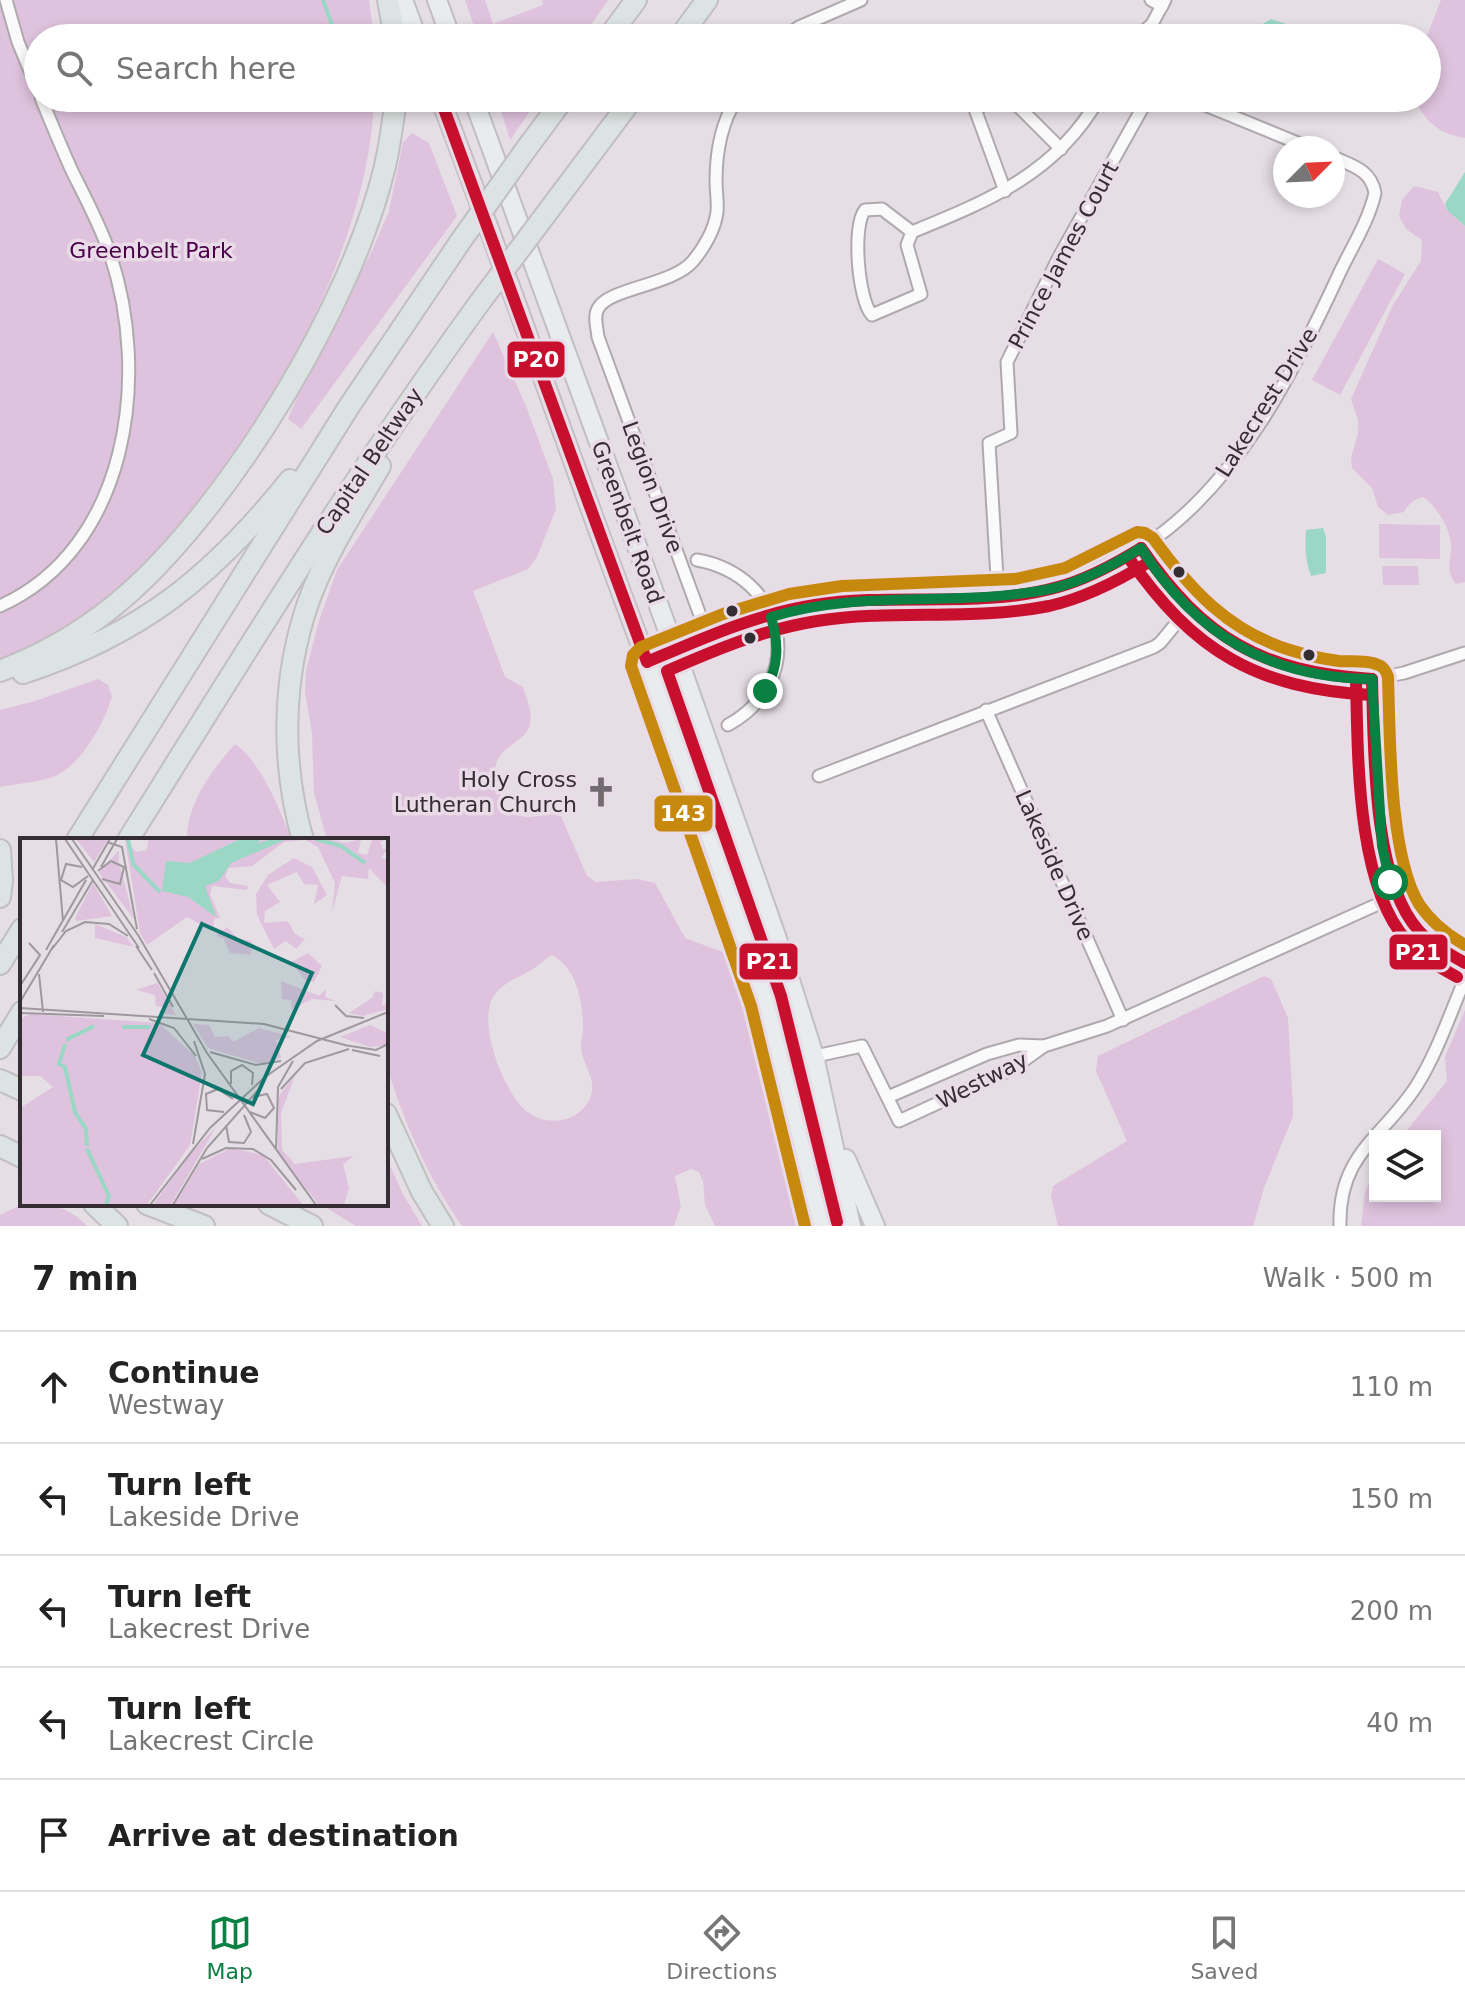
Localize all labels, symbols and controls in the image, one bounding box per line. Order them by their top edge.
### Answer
search box [24,24,1441,112]
icon: search [52,46,96,90]
text: Search here [116,51,296,86]
north arrow [1273,136,1345,208]
street label: Prince James Court [1003,157,1124,353]
park label: Greenbelt Park [69,238,233,263]
street label: Lakecrest Drive [1210,323,1322,481]
line badge: P20 [506,340,566,379]
text: P20 [513,347,559,372]
street label: Capital Beltway [311,383,428,540]
street label: Legion Drive [617,418,688,557]
street label: Greenbelt Road [587,438,669,607]
unlabelled marker [1171,564,1187,580]
unlabelled marker [724,603,740,619]
unlabelled marker [742,630,758,646]
unlabelled marker [1301,647,1317,663]
route end [747,673,783,709]
place label: Holy Cross Lutheran Church [394,767,577,817]
church icon: Holy Cross Lutheran Church [584,775,618,809]
street label: Lakeside Drive [1010,786,1099,944]
line badge: 143 [653,794,714,833]
text: 143 [660,801,706,826]
inset map [20,838,388,1206]
route start [1372,864,1408,900]
line badge: P21 [1388,933,1449,971]
text: P21 [1395,940,1441,965]
line badge: P21 [738,942,799,981]
text: P21 [746,949,792,974]
street label: Westway [933,1047,1032,1114]
map controls [1369,1130,1441,1202]
button: layers [1369,1130,1441,1202]
text: 7 min [32,1258,139,1298]
text: Walk · 500 m [1263,1263,1433,1293]
text: Continue [108,1355,260,1390]
icon: ahead [32,1365,76,1409]
text: 110 m [1350,1372,1433,1402]
text: Westway [108,1390,225,1420]
text: Turn left [108,1467,251,1502]
icon: left [32,1477,76,1521]
text: 150 m [1350,1484,1433,1514]
text: Lakeside Drive [108,1502,299,1532]
text: Turn left [108,1579,251,1614]
icon: left [32,1589,76,1633]
text: 200 m [1350,1596,1433,1626]
text: Lakecrest Drive [108,1614,310,1644]
text: Turn left [108,1691,251,1726]
icon: left [32,1701,76,1745]
text: 40 m [1366,1708,1433,1738]
text: Lakecrest Circle [108,1726,314,1756]
icon: arrive [32,1813,76,1857]
text: Arrive at destination [108,1818,459,1853]
tab: Map [207,1911,253,1984]
tab: Directions [666,1911,777,1984]
tab: Saved [1190,1911,1258,1984]

